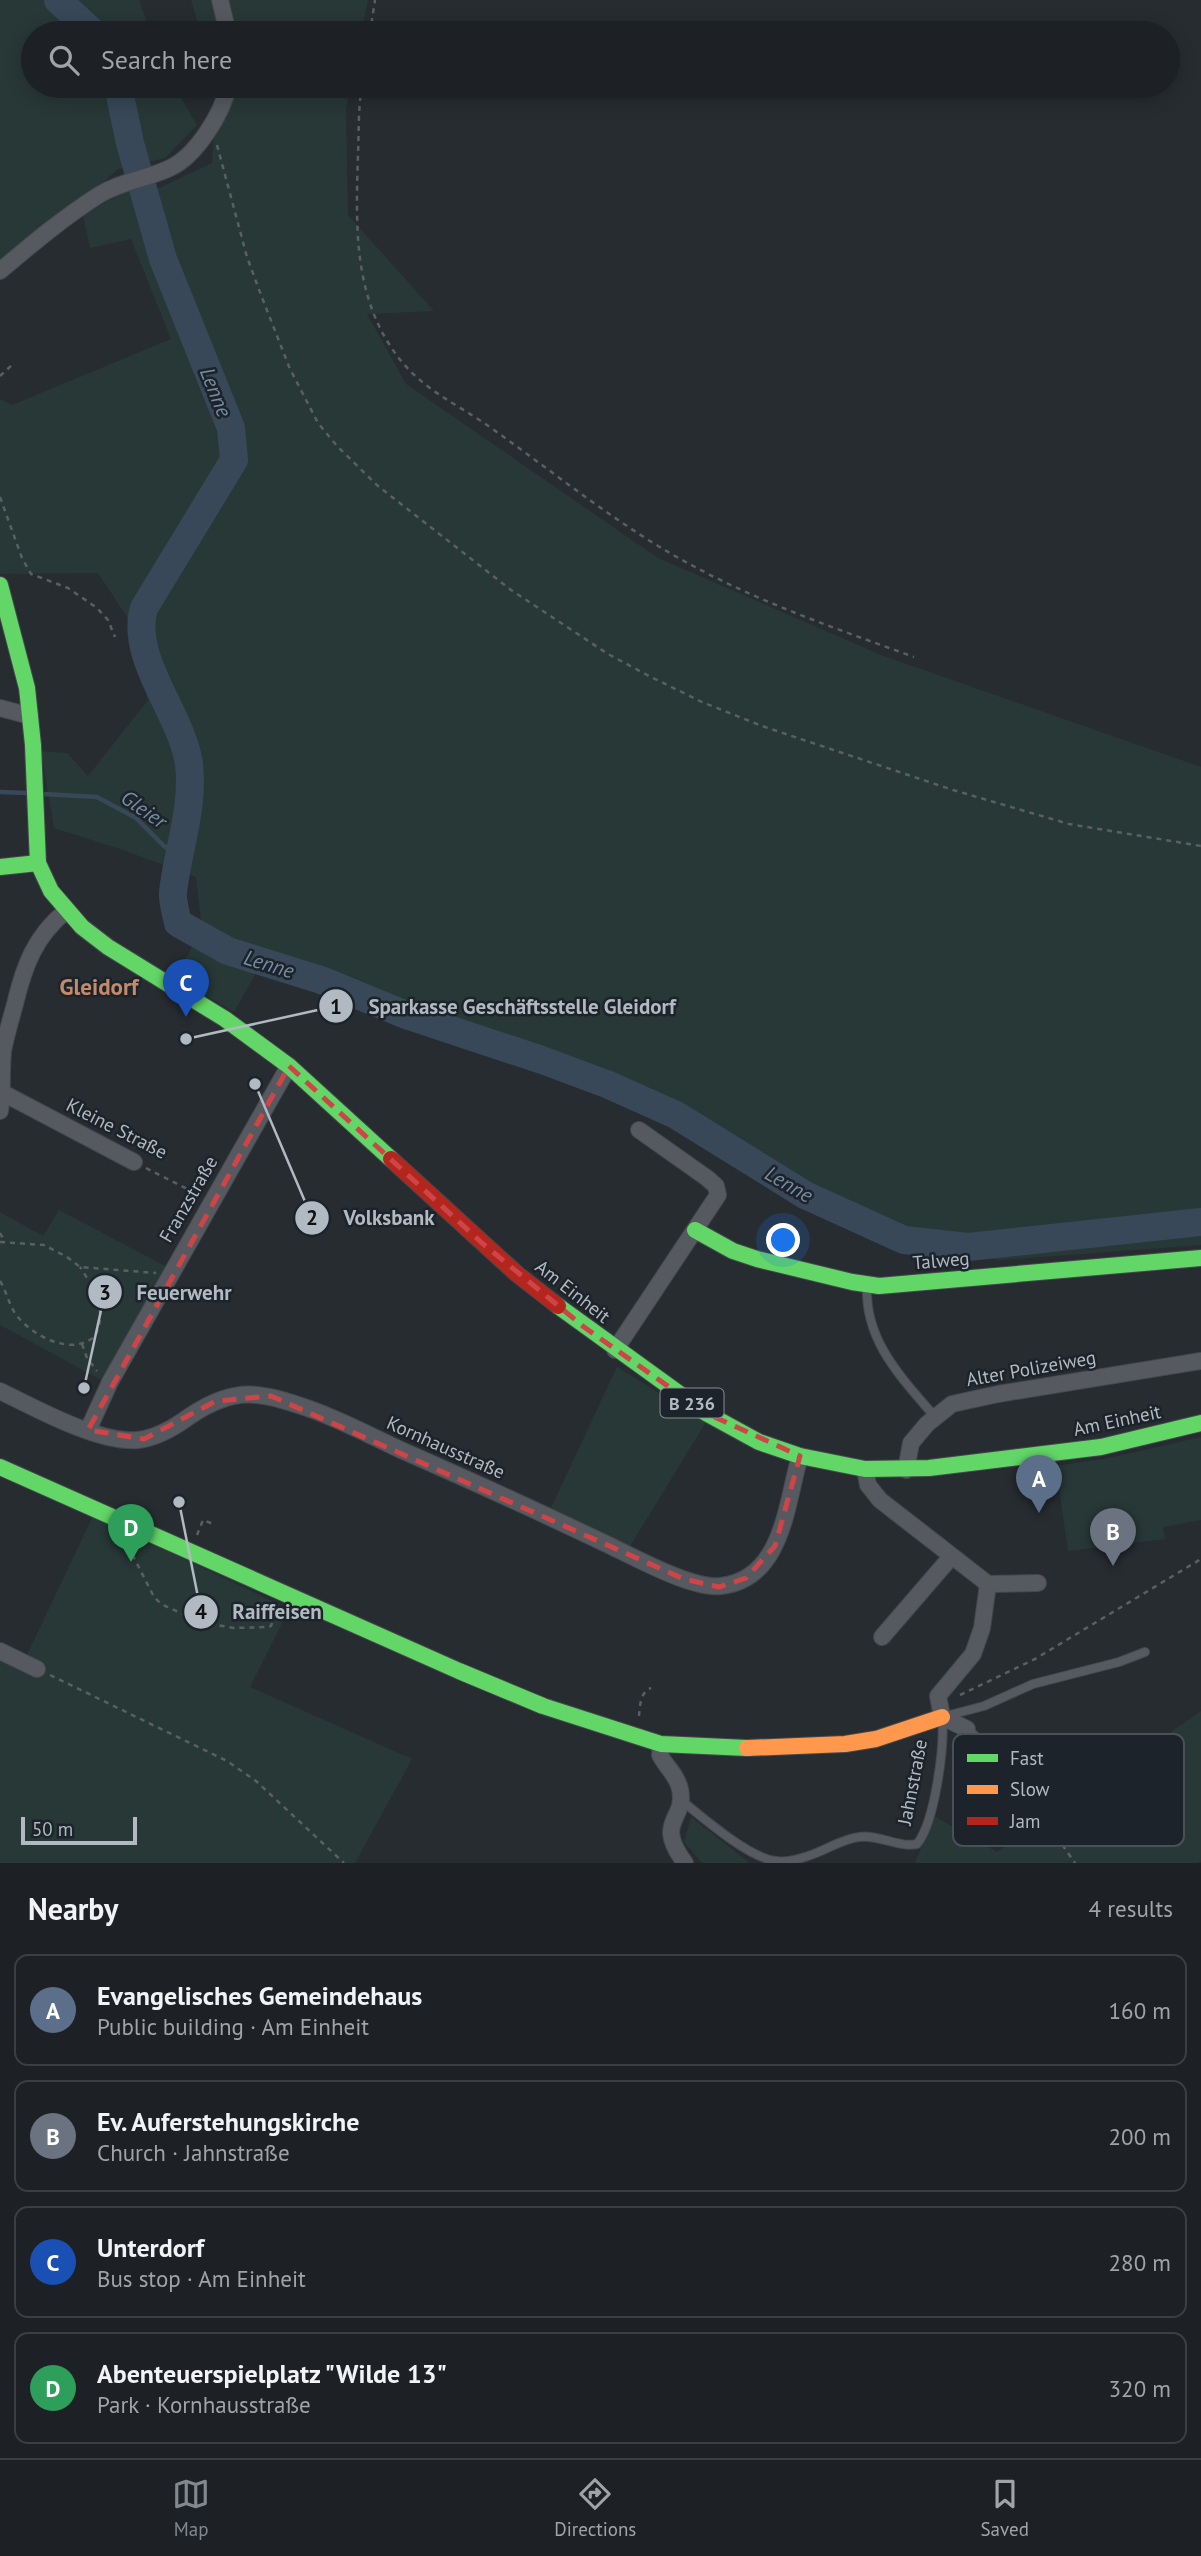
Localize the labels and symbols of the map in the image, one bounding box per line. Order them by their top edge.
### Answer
water label: Lenne [194,363,238,421]
water label: Gleier [116,784,174,836]
water label: Lenne [241,944,298,984]
pin: C [163,959,209,1017]
district label: Gleidorf [60,972,140,1001]
callout: Sparkasse Geschäftsstelle Gleidorf [319,985,689,1027]
text: 1 [330,993,342,1020]
text: Sparkasse Geschäftsstelle Gleidorf [368,993,677,1020]
street label: Kleine Straße [62,1092,172,1164]
street label: Franzstraße [154,1152,222,1246]
water label: Lenne [760,1160,818,1209]
callout: Volksbank [294,1197,448,1239]
text: 2 [306,1204,318,1231]
text: Volksbank [342,1204,435,1231]
your location [766,1223,800,1257]
street label: Talweg [912,1246,970,1274]
street label: Am Einheit [531,1254,616,1328]
callout: Feuerwehr [87,1271,245,1313]
text: 3 [99,1279,111,1306]
text: Feuerwehr [136,1279,232,1306]
street label: Alter Polizeiweg [964,1345,1098,1391]
road number: B 236 [660,1388,724,1418]
street label: Am Einheit [1071,1399,1163,1441]
street label: Kornhausstraße [383,1410,509,1484]
pin: A [1016,1455,1062,1513]
pin: D [108,1504,154,1562]
pin: B [1090,1508,1136,1566]
callout: Raiffeisen [184,1591,336,1633]
text: 4 [195,1598,207,1625]
text: Raiffeisen [232,1598,322,1625]
legend [953,1734,1184,1846]
street label: Jahnstraße [892,1737,932,1828]
text: Fast [1010,1746,1044,1770]
text: Slow [1010,1777,1050,1801]
text: Jam [1009,1809,1040,1833]
scale bar [21,1814,136,1846]

